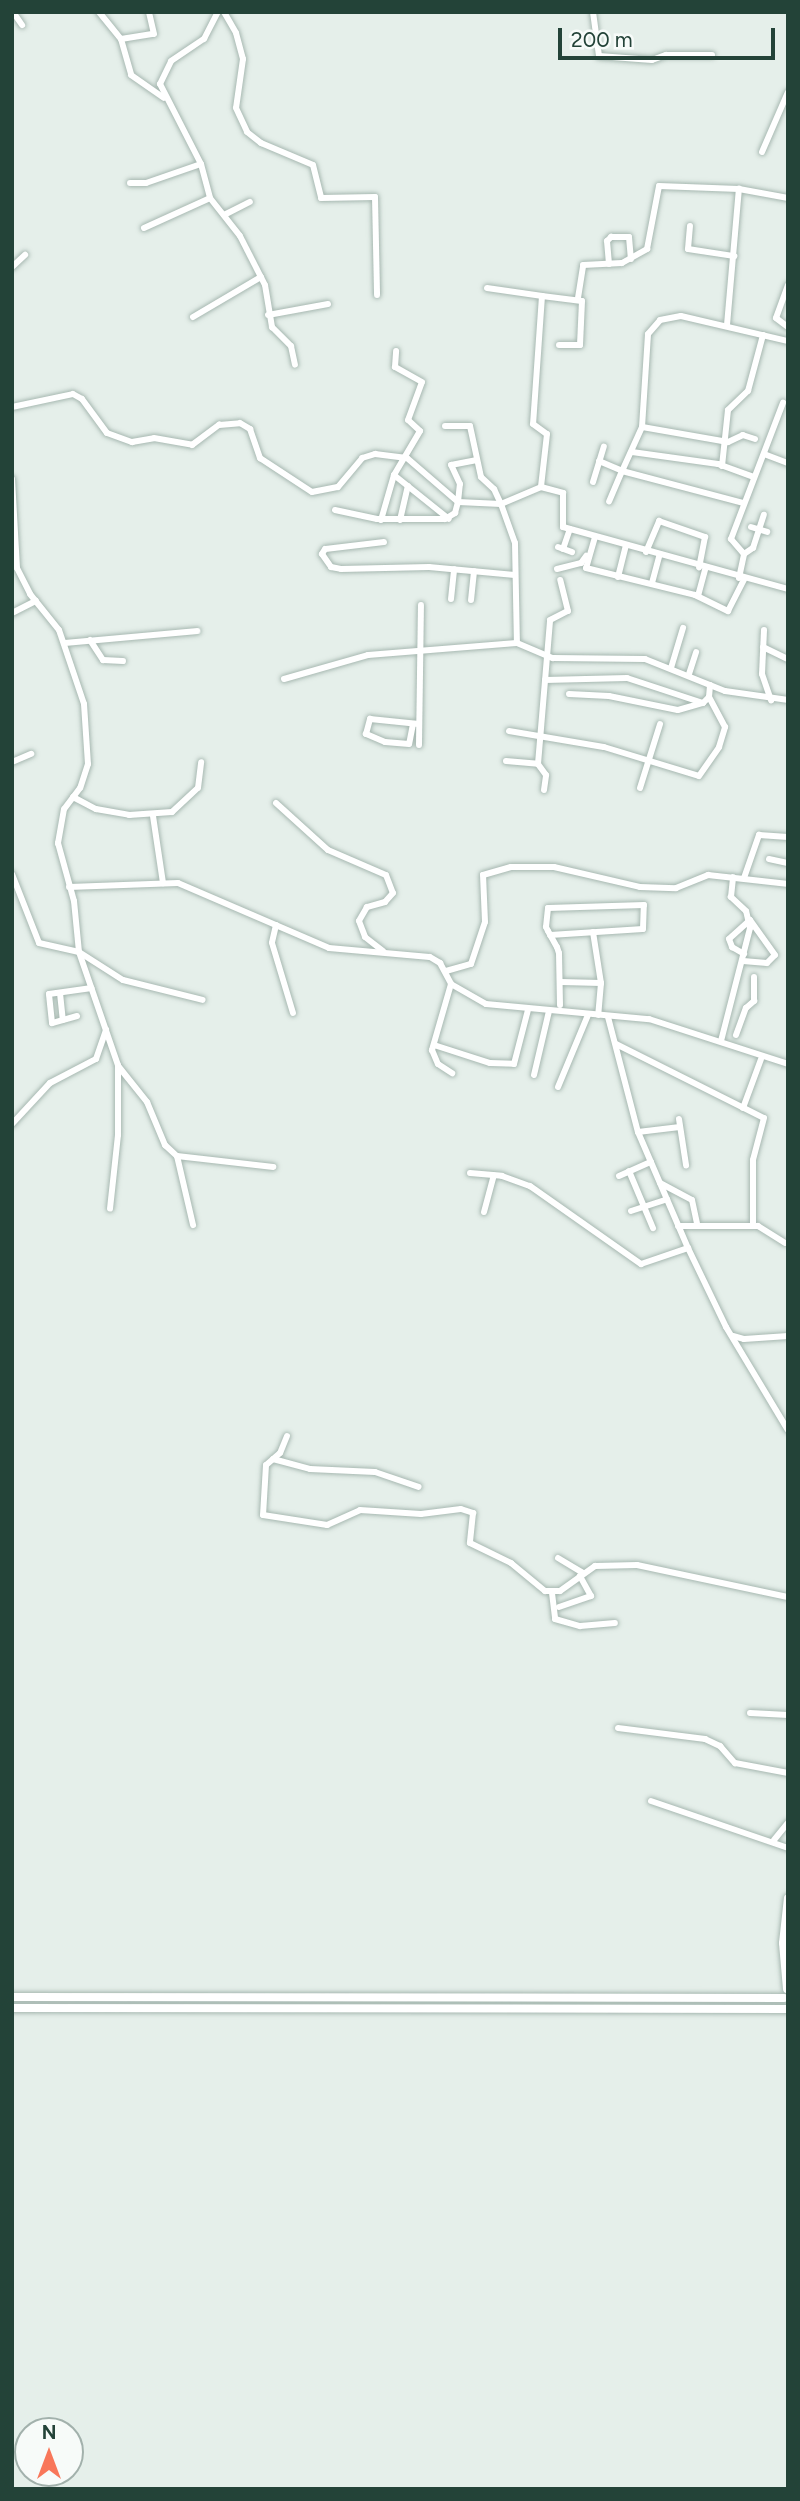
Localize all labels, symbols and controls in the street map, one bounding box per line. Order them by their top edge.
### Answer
scale bar [562,14,779,58]
text: 200 m [571,27,633,52]
north arrow [14,2417,84,2487]
text: N [42,2421,56,2444]

